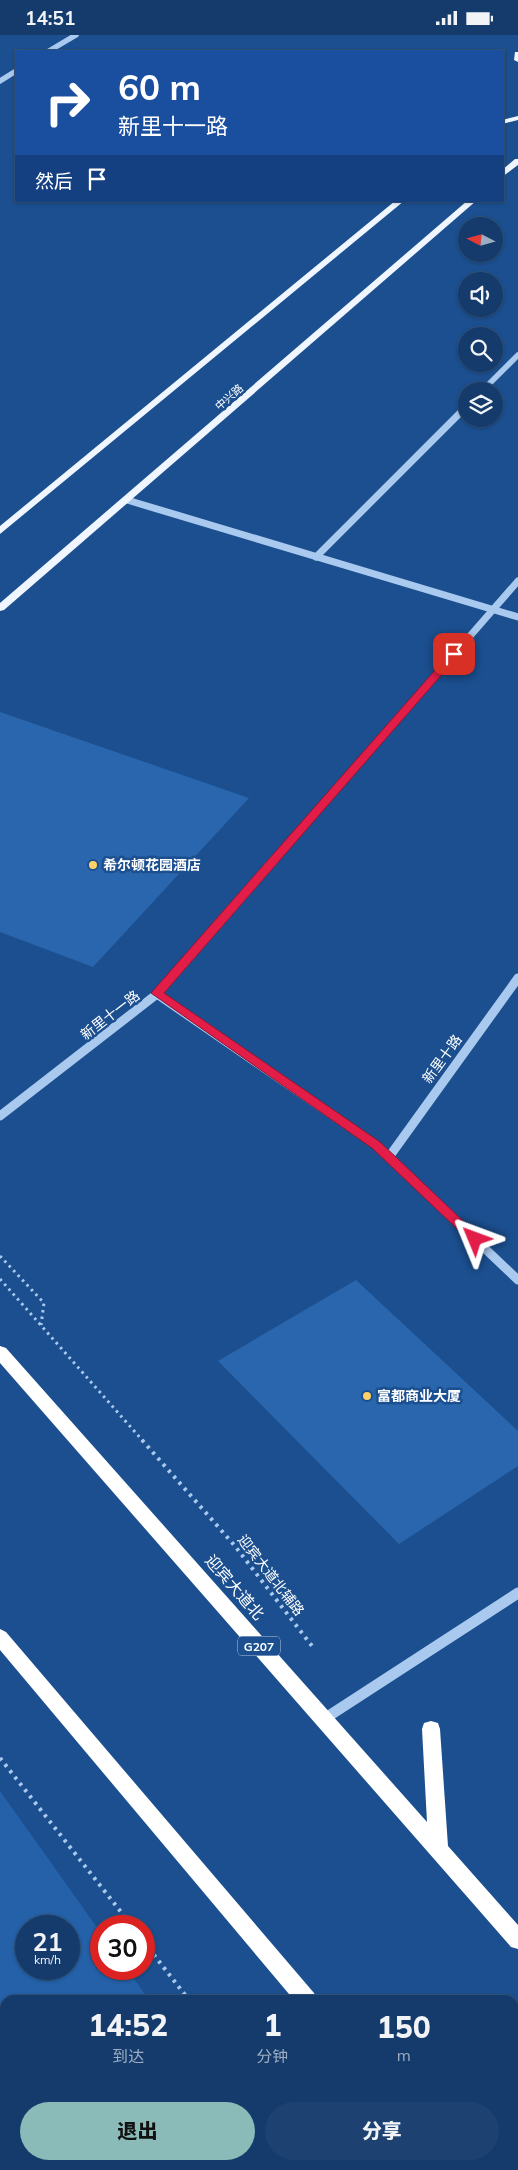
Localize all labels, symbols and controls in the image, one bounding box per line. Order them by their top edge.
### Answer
text: 14:51 [25,6,75,30]
text: 60 m [118,65,201,109]
icon: right [35,70,100,135]
text: 新里十一路 [118,112,228,140]
icon: arrive [83,165,111,193]
text: 然后 [35,169,73,193]
north arrow [458,217,502,263]
map controls [458,217,503,427]
button: sound [458,272,503,317]
button: search [458,327,503,372]
street label: 中兴路 [212,381,246,413]
button: layers [458,382,503,427]
pin [433,633,475,675]
icon: arrive [440,640,468,668]
place label: 希尔顿花园酒店 [103,856,201,874]
marker: 希尔顿花园酒店 [87,859,99,871]
street label: 新里十一路 [77,986,143,1044]
street label: 新里十路 [418,1031,466,1087]
position arrow [448,1212,500,1264]
place label: 富都商业大厦 [377,1387,461,1405]
marker: 富都商业大厦 [361,1390,373,1402]
street label: 迎宾大道北辅路 [234,1531,308,1619]
street label: 迎宾大道北 [202,1551,268,1623]
road number: G207 [238,1637,280,1655]
speed limit sign: 30 [90,1915,155,1980]
text: 21 [32,1926,63,1957]
text: km/h [34,1952,61,1967]
text: 14:52 [88,2006,168,2044]
text: 1 [263,2006,281,2044]
text: 150 [377,2008,431,2046]
text: m [397,2045,411,2065]
text: 到达 [112,2046,144,2066]
text: 分钟 [256,2046,288,2066]
button: 退出 [20,2102,255,2160]
button: 分享 [265,2102,499,2160]

